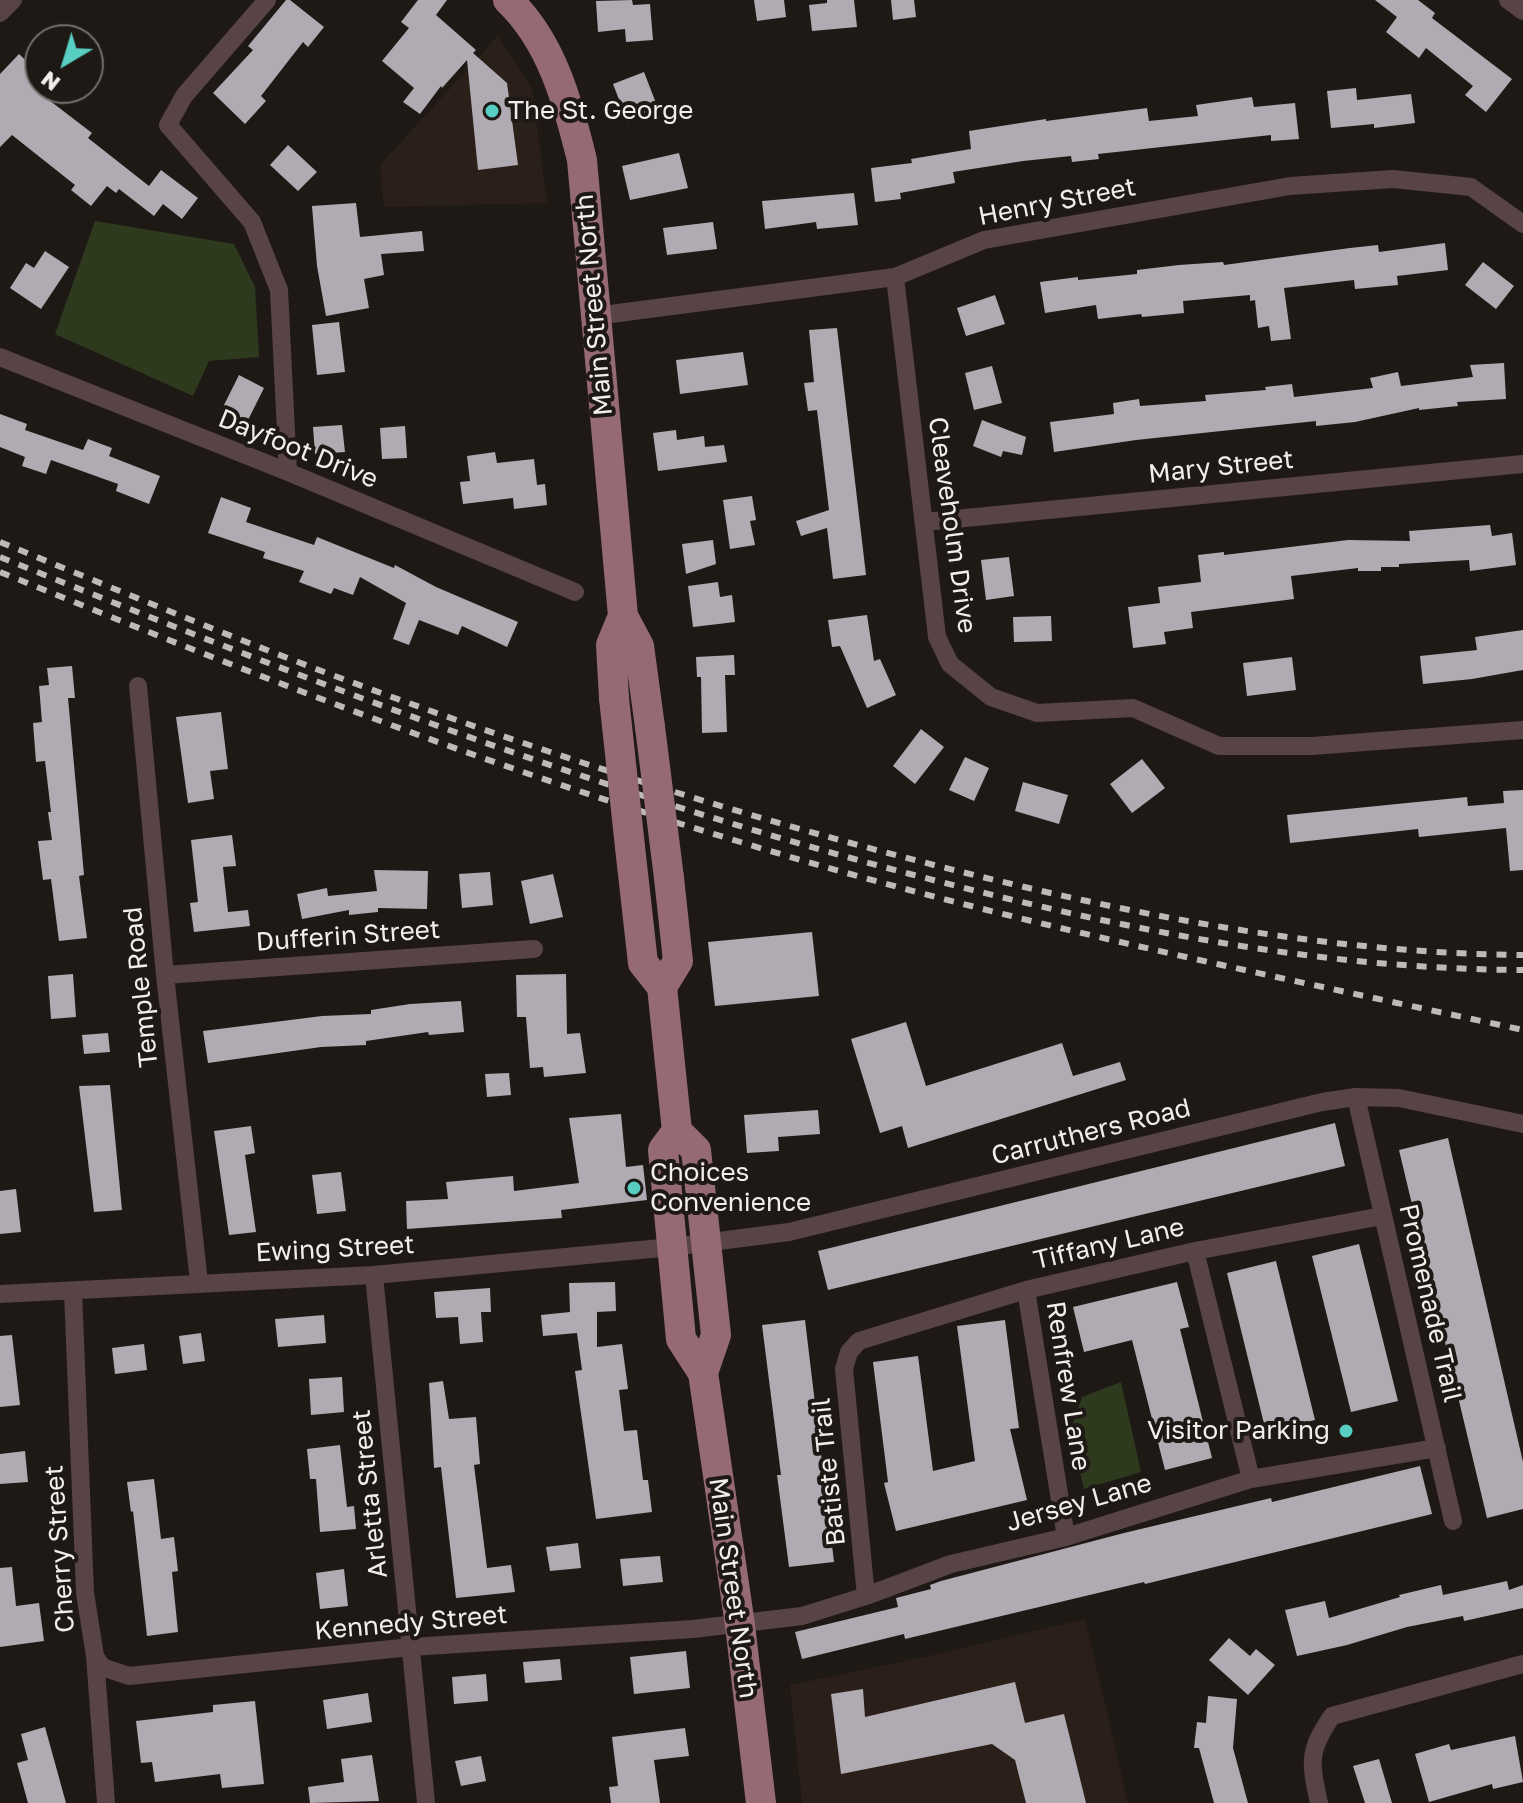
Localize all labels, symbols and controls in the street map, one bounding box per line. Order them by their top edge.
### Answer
north arrow [24,24,104,104]
text: N [35,66,65,98]
place label: The St. George [508,95,693,127]
marker: The St. George [483,102,501,120]
street label: Henry Street [976,171,1138,233]
street label: Main Street North [569,193,619,417]
street label: Dayfoot Drive [214,403,382,495]
street label: Cleaveholm Drive [921,415,983,635]
street label: Mary Street [1147,444,1295,490]
street label: Temple Road [117,905,165,1069]
street label: Dufferin Street [255,914,441,958]
street label: Carruthers Road [988,1092,1194,1172]
place label: Choices Convenience [650,1157,811,1218]
marker: Choices Convenience [625,1179,643,1197]
street label: Promenade Trail [1392,1201,1468,1405]
street label: Tiffany Lane [1031,1211,1187,1277]
street label: Ewing Street [255,1229,415,1269]
street label: Renfrew Lane [1039,1299,1097,1473]
street label: Batiste Trail [806,1396,852,1548]
street label: Arletta Street [346,1408,394,1580]
place label: Visitor Parking [1147,1415,1330,1447]
marker: Visitor Parking [1337,1422,1355,1440]
street label: Cherry Street [39,1464,81,1634]
street label: Jersey Lane [1003,1467,1155,1539]
street label: Main Street North [702,1476,764,1700]
street label: Kennedy Street [313,1599,509,1647]

